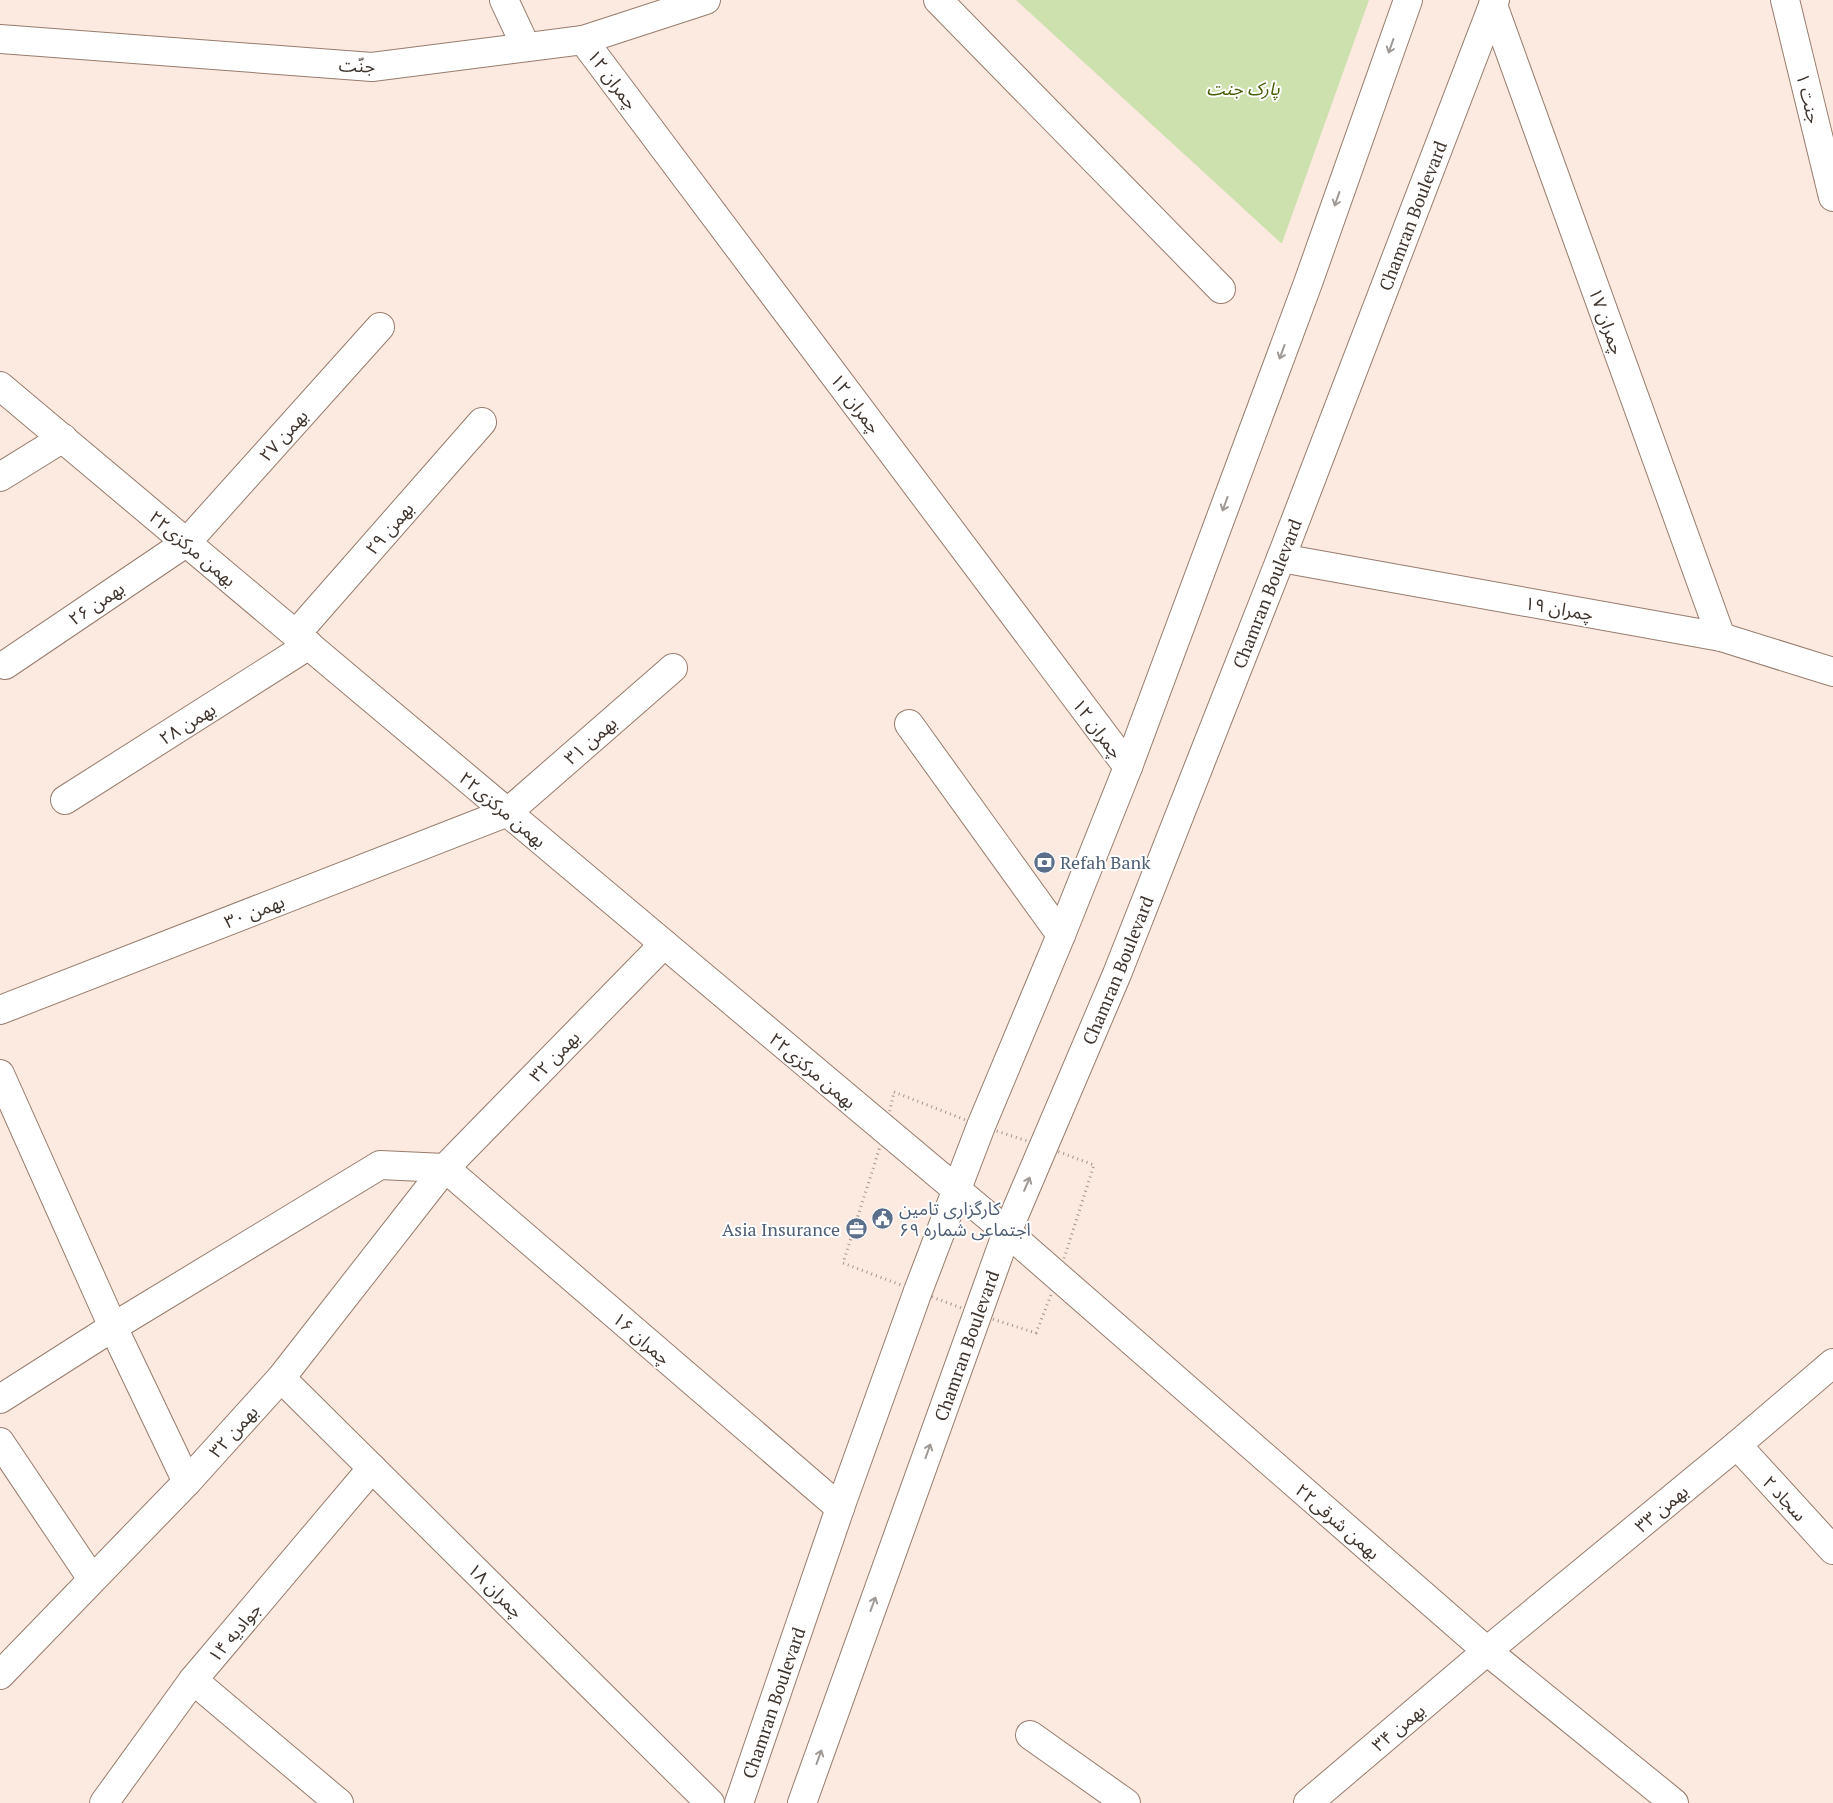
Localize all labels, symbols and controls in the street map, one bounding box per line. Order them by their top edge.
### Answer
one-way arrow [1386,38,1396,54]
street label: چمران ۱۲ [583,44,643,114]
street label: جنّت [338,52,376,78]
street label: جنت ۱ [1791,70,1827,126]
park label: پارک جنت [1206,76,1280,101]
street label: Chamran Boulevard [1373,137,1452,294]
one-way arrow [1332,191,1341,206]
street label: چمران ۱۷ [1584,284,1630,358]
one-way arrow [1277,344,1286,359]
street label: چمران ۱۲ [826,368,886,438]
street label: بهمن ۲۷ [253,404,313,466]
street label: بهمن ۲۹ [359,497,419,559]
one-way arrow [1220,497,1229,512]
street label: ۲۲بهمن مرکزی [144,505,242,591]
street label: Chamran Boulevard [1227,515,1307,672]
street label: بهمن ۲۶ [63,576,129,630]
street label: چمران ۱۹ [1523,590,1595,626]
street label: چمران ۱۲ [1068,693,1128,763]
street label: بهمن ۲۸ [154,696,220,750]
street label: بهمن ۳۱ [559,710,621,770]
street label: ۲۲بهمن مرکزی [454,766,552,852]
bank icon: Refah Bank [1032,850,1056,874]
place label: Refah Bank [1060,850,1151,874]
street label: بهمن ۳۰ [221,889,287,933]
street label: Chamran Boulevard [1076,892,1159,1048]
street label: بهمن ۳۲ [524,1025,584,1087]
street label: ۲۲بهمن مرکزی [764,1027,862,1113]
one-way arrow [1023,1177,1033,1192]
place label: کارگزاری تامین اجتماعی شماره ۶۹ [899,1196,1031,1241]
public building icon: کارگزاری تامین اجتماعی شماره ۶۹ [871,1206,895,1230]
place label: Asia Insurance [722,1217,840,1241]
office icon: Asia Insurance [844,1217,868,1241]
street label: Chamran Boulevard [928,1267,1004,1424]
street label: چمران ۱۶ [608,1306,676,1370]
street label: بهمن ۳۲ [203,1400,263,1462]
one-way arrow [924,1444,933,1459]
street label: سجاد ۲ [1758,1470,1812,1526]
street label: ۲۲بهمن شرقی [1291,1478,1385,1564]
street label: بهمن ۳۳ [1629,1479,1693,1537]
street label: چمران ۱۸ [463,1557,529,1623]
street label: جوادیه ۱۴ [202,1597,266,1667]
one-way arrow [869,1597,878,1612]
street label: Chamran Boulevard [736,1624,810,1782]
street label: بهمن ۳۴ [1366,1698,1430,1756]
one-way arrow [815,1750,824,1765]

